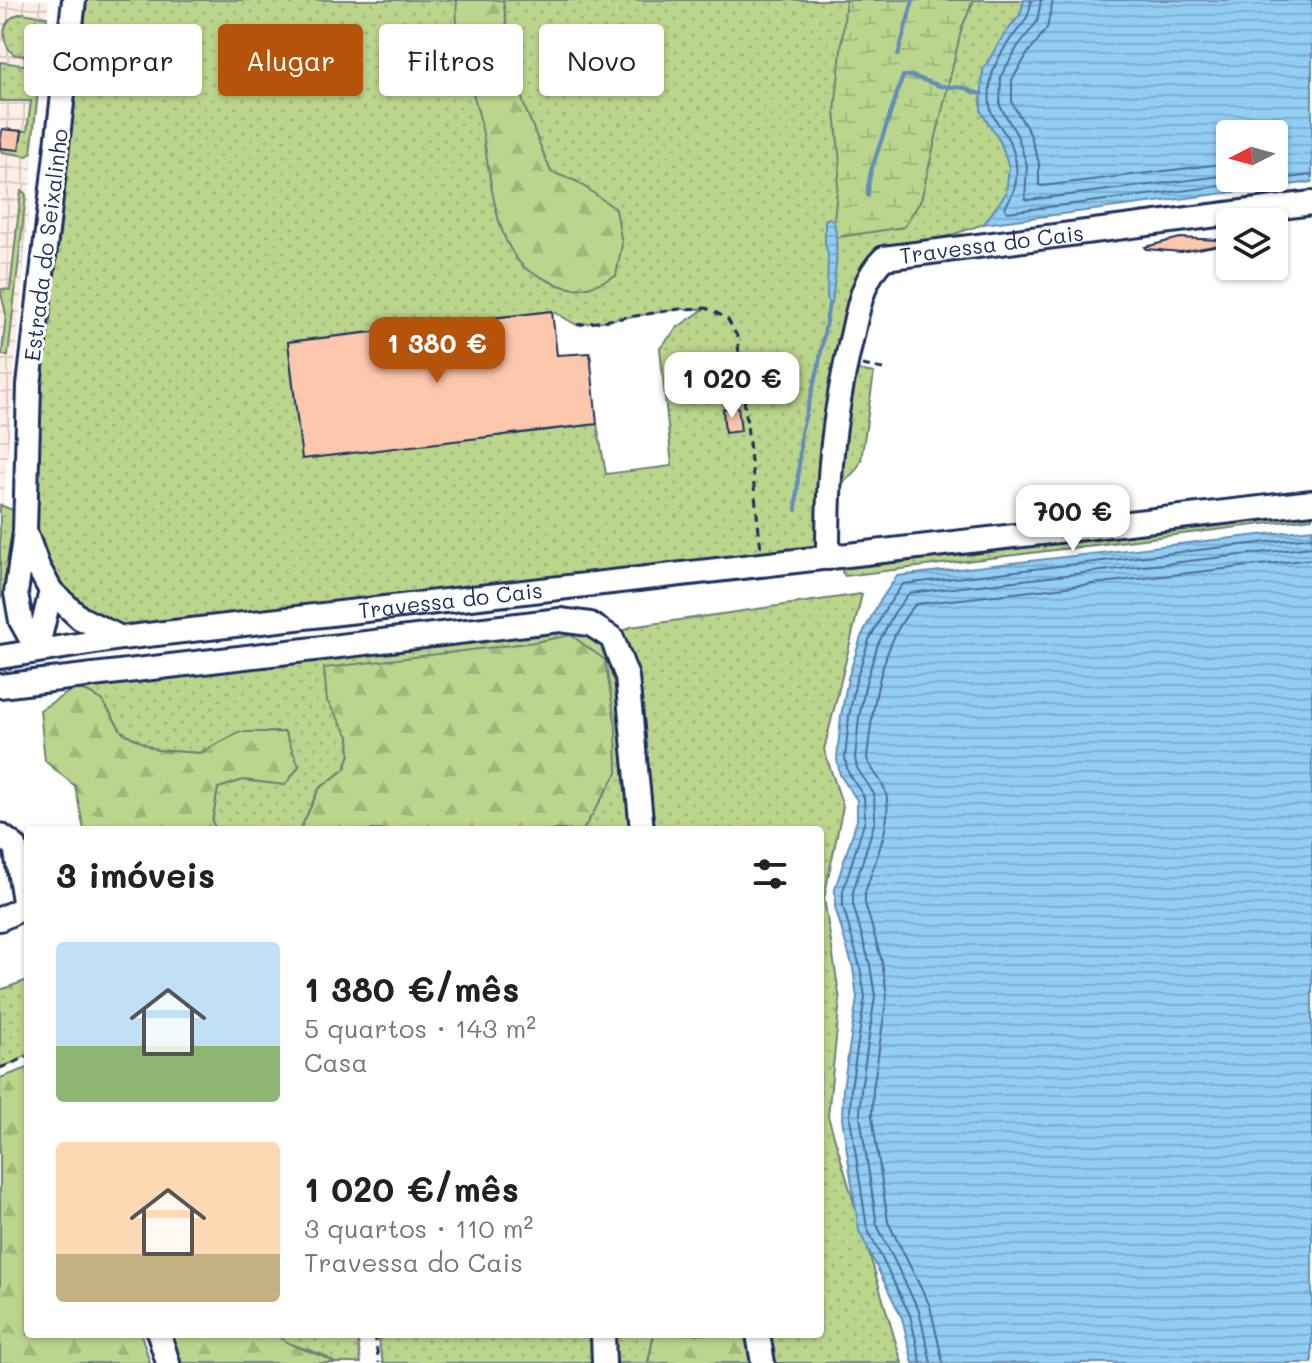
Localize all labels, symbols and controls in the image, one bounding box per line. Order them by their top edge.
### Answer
chip: Comprar [24,24,202,96]
chip: Alugar [218,24,363,96]
chip: Filtros [379,24,523,96]
chip: Novo [539,24,664,96]
north arrow [1216,120,1288,192]
map controls [1216,120,1288,280]
street label: Estrada do Seixalinho [17,127,74,363]
button: layers [1216,208,1288,280]
street label: Travessa do Cais [898,217,1085,270]
pin: 1 380 € [363,317,511,385]
text: 1 380 € [387,326,487,360]
pin: 1 020 € [658,352,806,420]
text: 1 020 € [682,361,782,395]
pin: 700 € [1017,485,1129,553]
text: 700 € [1034,494,1112,528]
street label: Travessa do Cais [357,575,544,625]
text: 3 imóveis [56,852,215,897]
icon: filters [748,852,792,896]
text: 1 380 €/mês [304,966,519,1011]
icon: home [120,974,216,1070]
text: 5 quartos · 143 m² [304,1011,536,1045]
text: Casa [304,1045,368,1079]
text: 1 020 €/mês [304,1166,519,1211]
icon: home [120,1174,216,1270]
text: 3 quartos · 110 m² [304,1211,533,1245]
text: Travessa do Cais [304,1245,523,1279]

